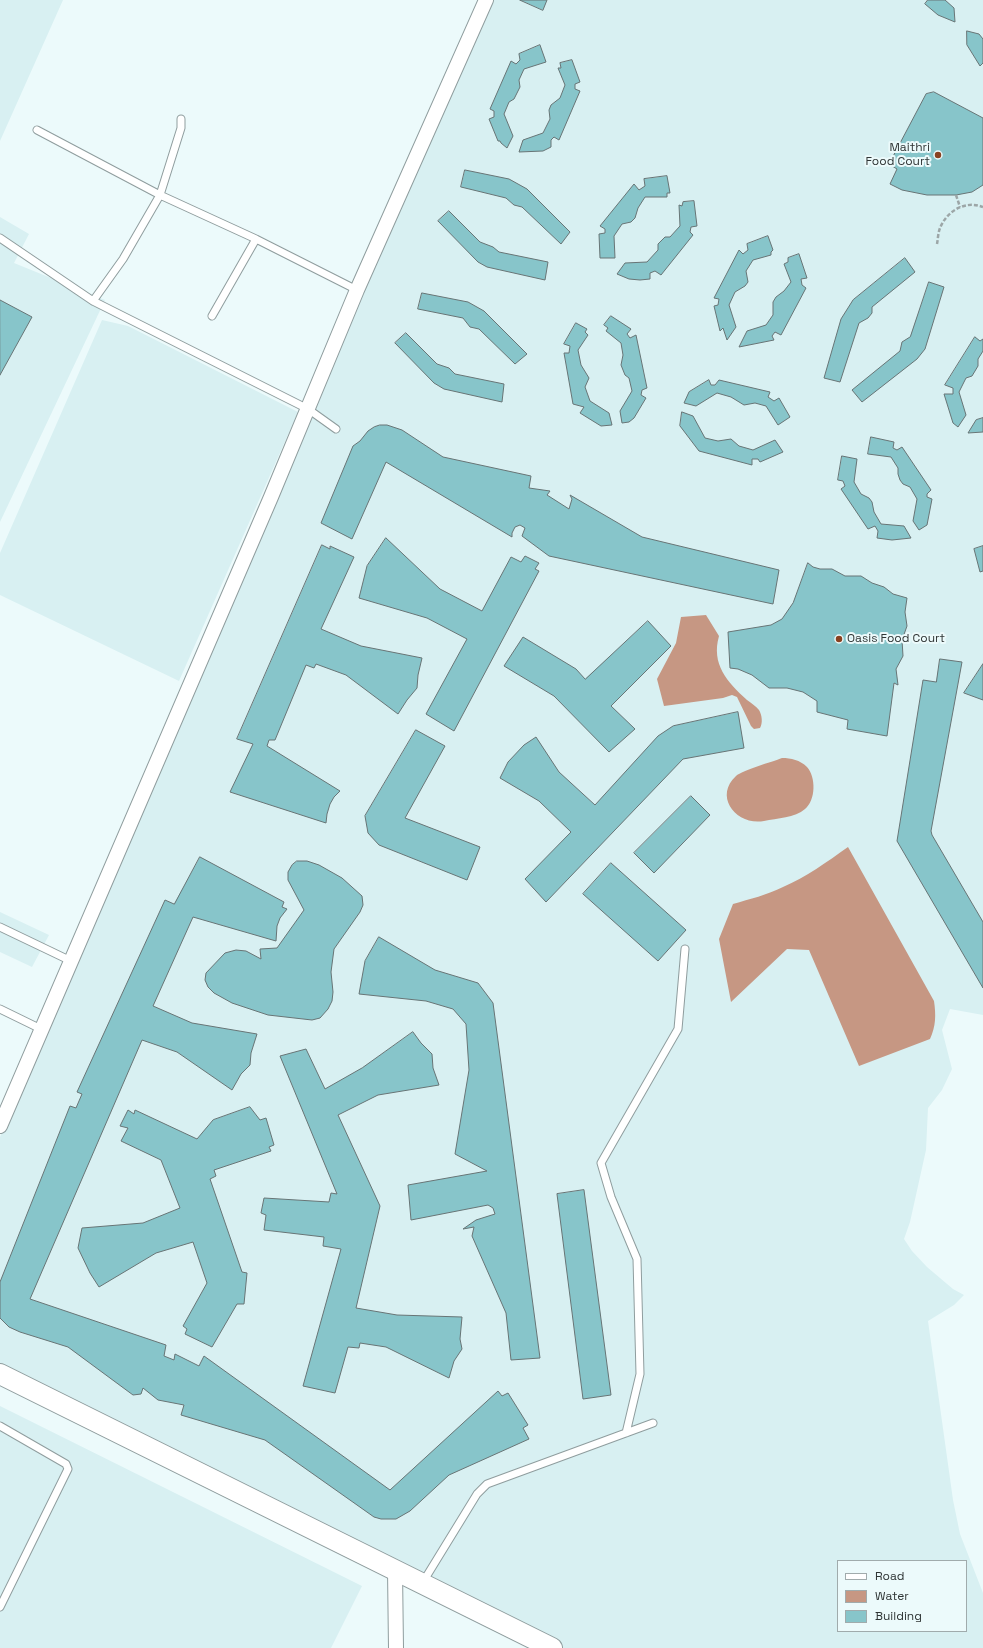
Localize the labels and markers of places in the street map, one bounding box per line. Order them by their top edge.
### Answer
place label: Maithri Food Court [865,141,930,169]
marker: Maithri Food Court [933,150,943,160]
place label: Oasis Food Court [847,632,945,646]
marker: Oasis Food Court [834,634,844,644]

